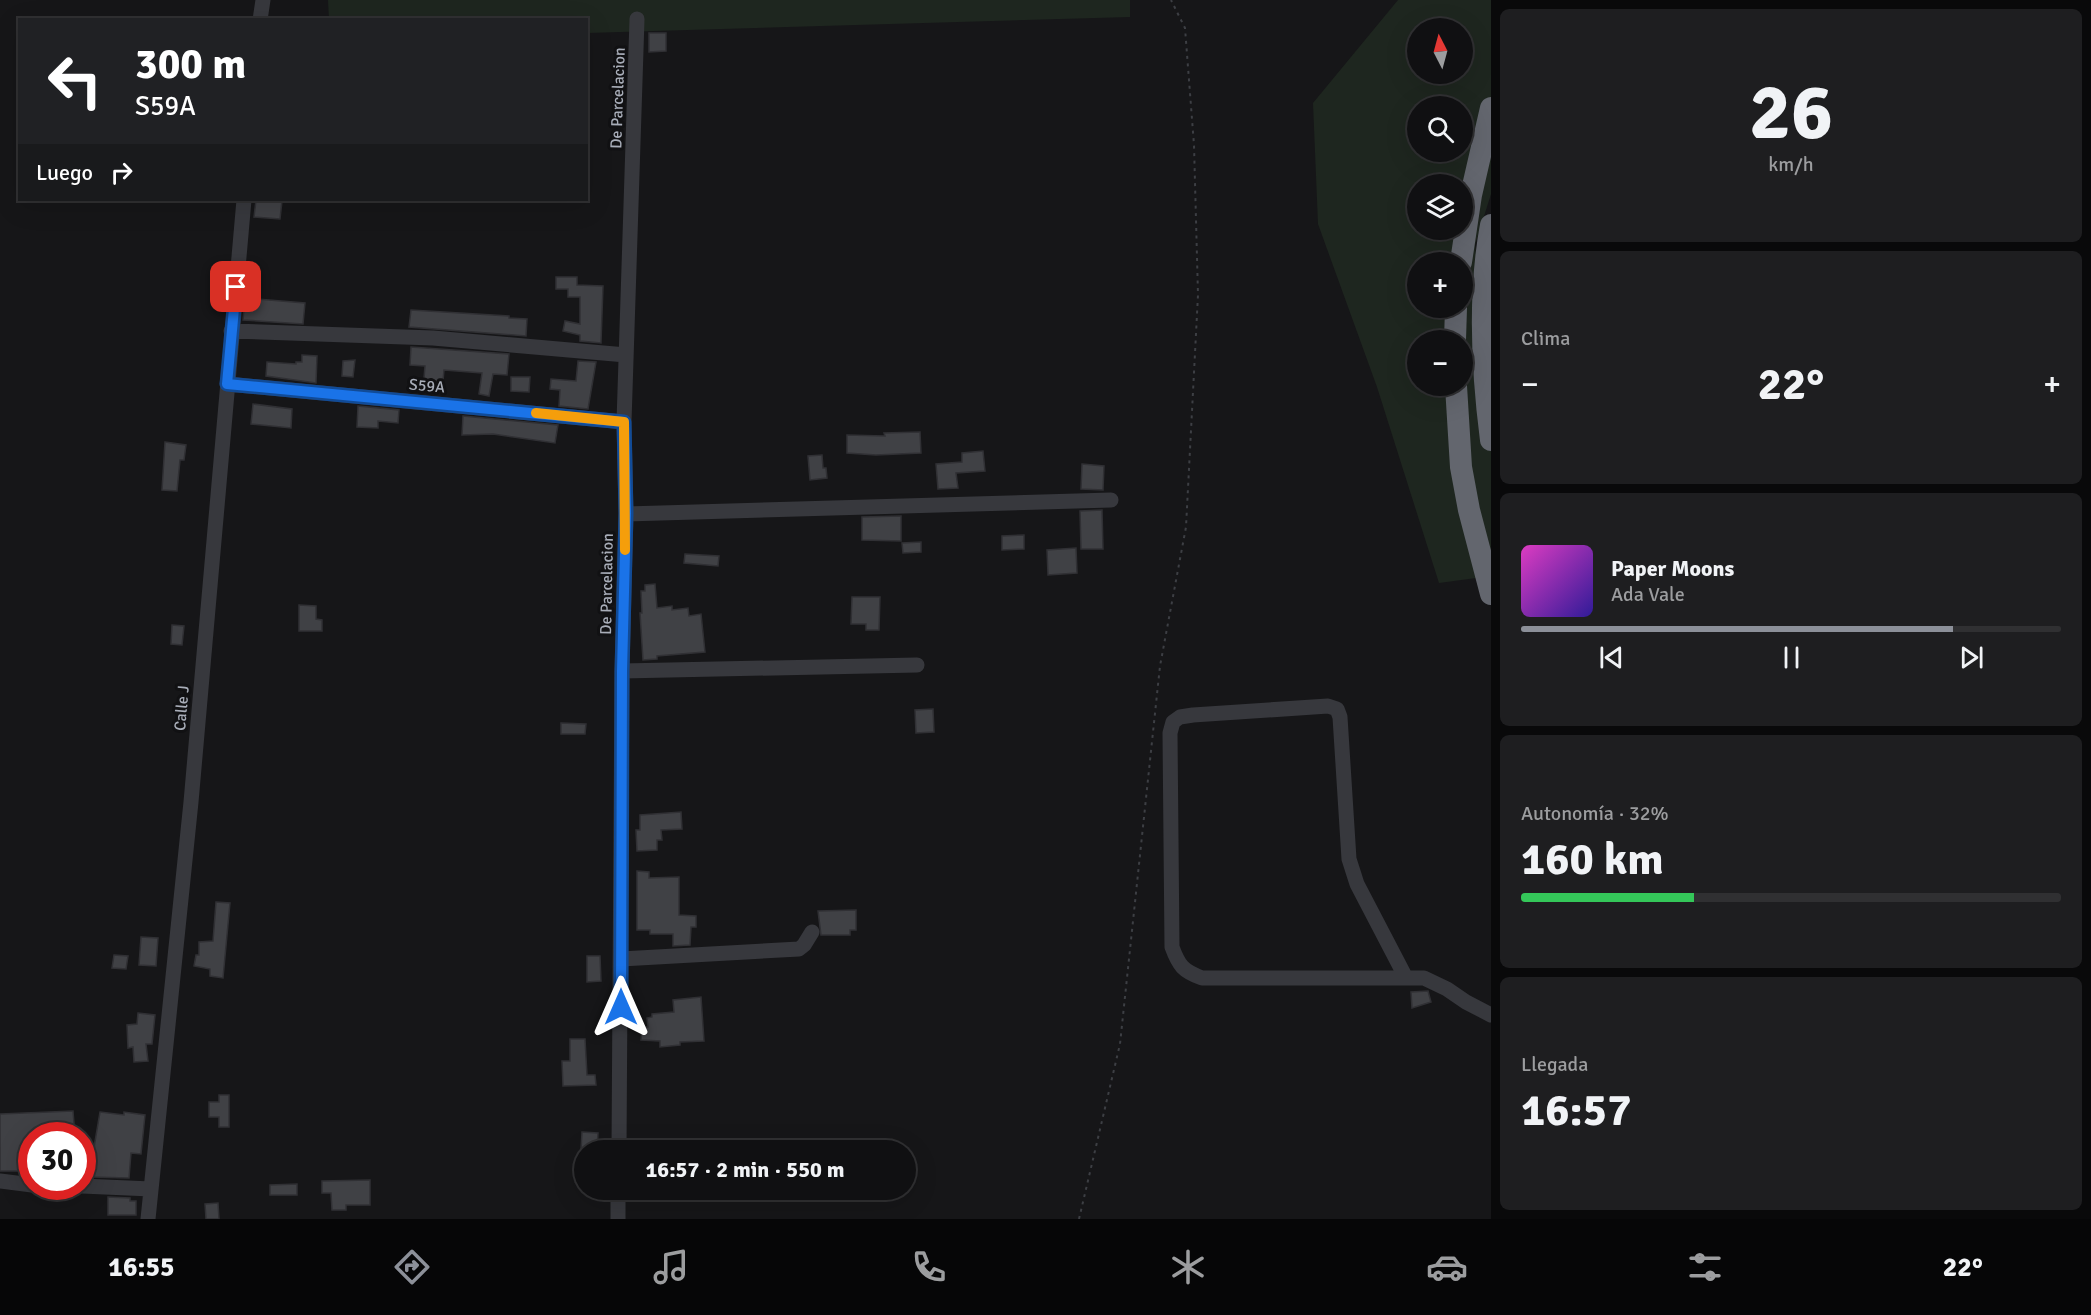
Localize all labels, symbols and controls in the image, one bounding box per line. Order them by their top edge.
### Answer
north arrow [1407,18,1473,84]
map controls [1407,18,1473,396]
text: 300 m [135,39,246,90]
icon: left [36,42,114,120]
street label: De Parcelacion [606,47,630,149]
text: 26 [1749,65,1833,161]
text: S59A [135,90,196,123]
button: search [1407,96,1473,162]
text: km/h [1768,152,1814,177]
icon: right [105,156,138,189]
text: Luego [36,159,93,186]
button: layers [1407,174,1473,240]
button: + [1407,252,1473,318]
pin [210,261,261,312]
icon: arrive [219,270,252,303]
text: Clima [1521,326,1570,351]
button: − [1407,330,1473,396]
text: 22° [1758,357,1824,412]
text: − [1521,364,1539,405]
text: + [2043,364,2061,405]
street label: S59A [408,374,446,398]
street label: De Parcelacion [596,533,618,635]
text: Paper Moons [1611,555,1734,582]
text: Ada Vale [1611,582,1685,607]
icon: previous [1595,641,1628,674]
icon: pause [1775,641,1808,674]
icon: next [1955,641,1988,674]
street label: Calle J [170,685,194,732]
text: Autonomía · 32% [1521,801,1669,826]
text: 160 km [1521,832,1664,887]
position arrow [589,975,653,1039]
text: Llegada [1521,1052,1588,1077]
text: 16:57 [1521,1083,1631,1138]
speed limit sign: 30 [18,1122,96,1200]
text: 16:57 · 2 min · 550 m [645,1156,845,1183]
icon: directions [391,1246,433,1288]
icon: music [650,1246,692,1288]
icon: phone [908,1246,950,1288]
icon: climate [1167,1246,1209,1288]
icon: car [1426,1246,1468,1288]
icon: filters [1684,1246,1726,1288]
text: 16:55 [108,1251,175,1284]
text: 22° [1943,1251,1983,1284]

